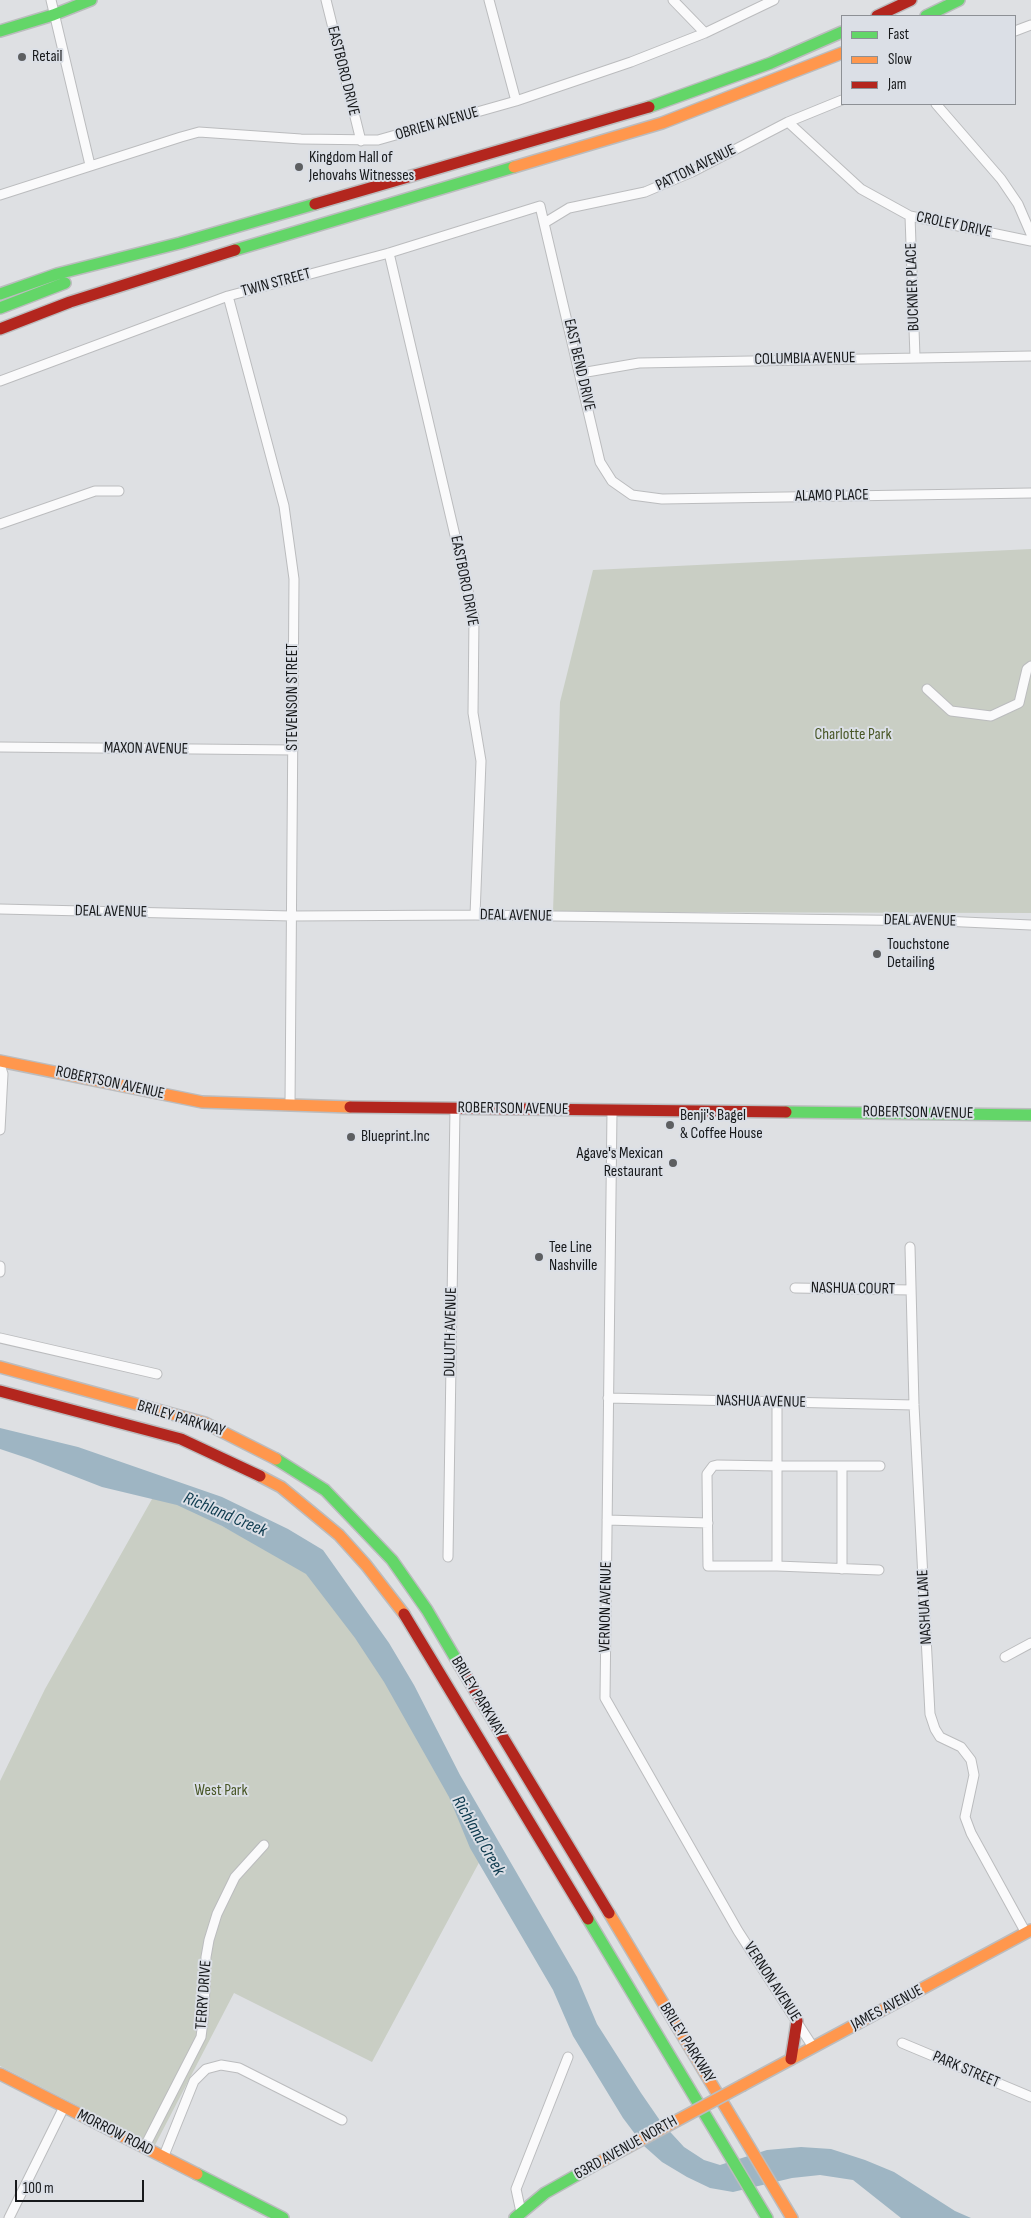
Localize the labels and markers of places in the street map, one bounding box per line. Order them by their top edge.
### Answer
place label: Retail [32,47,62,67]
marker: Retail [16,51,28,63]
place label: Kingdom Hall of Jehovahs Witnesses [309,148,414,186]
marker: Kingdom Hall of Jehovahs Witnesses [293,161,305,173]
place label: Touchstone Detailing [887,935,949,973]
marker: Touchstone Detailing [871,948,883,960]
place label: Benji's Bagel & Coffee House [680,1106,763,1144]
marker: Benji's Bagel & Coffee House [664,1119,676,1131]
place label: Blueprint.Inc [361,1127,430,1147]
marker: Blueprint.Inc [345,1131,357,1143]
place label: Agave's Mexican Restaurant [576,1144,663,1182]
marker: Agave's Mexican Restaurant [667,1157,679,1169]
place label: Tee Line Nashville [549,1238,597,1276]
marker: Tee Line Nashville [533,1251,545,1263]

